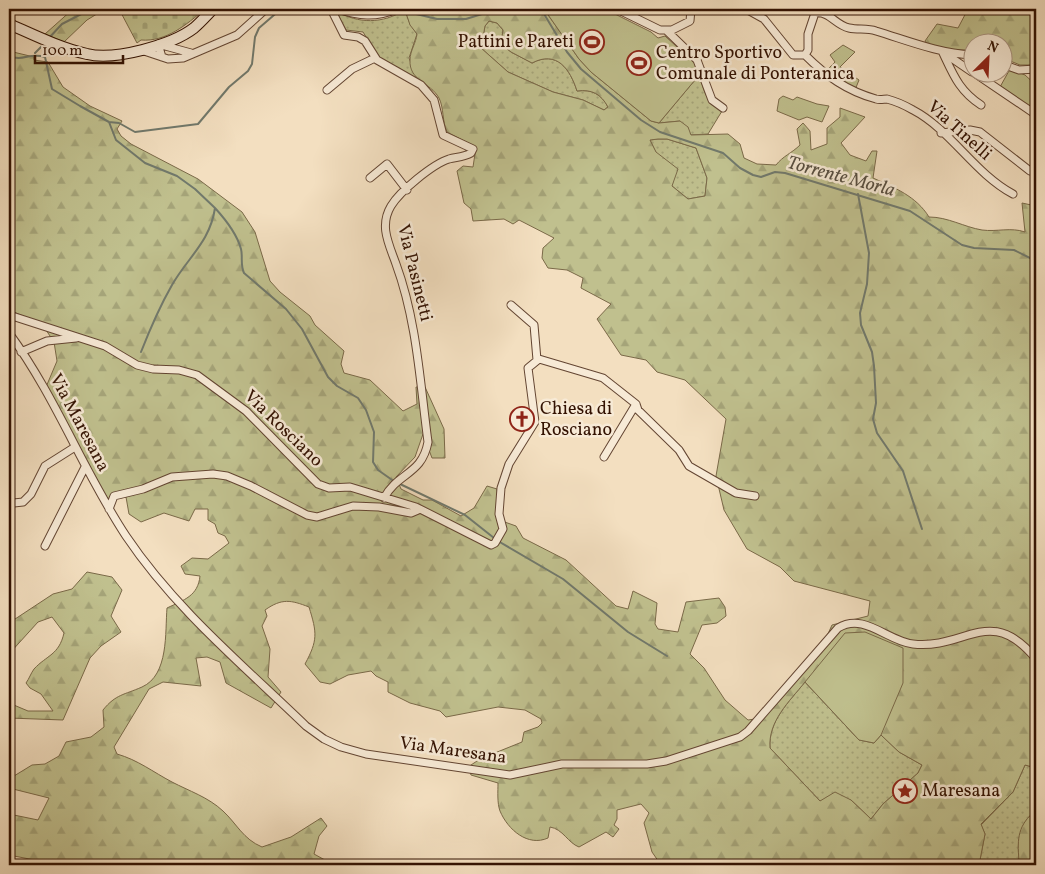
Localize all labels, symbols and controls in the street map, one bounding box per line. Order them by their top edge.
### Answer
sports icon: Pattini e Pareti [579,29,605,55]
place label: Pattini e Pareti [458,30,574,55]
scale bar [35,32,122,64]
north arrow [962,32,1012,82]
text: N [984,37,1001,58]
text: 100 m [42,41,82,62]
place label: Centro Sportivo Comunale di Ponteranica [656,41,855,87]
sports icon: Centro Sportivo Comunale di Ponteranica [626,50,652,76]
street label: Via Tinelli [921,95,997,167]
water label: Torrente Morla [784,150,898,204]
street label: Via Pasinetti [390,222,438,324]
street label: Via Maresana [43,370,115,476]
street label: Via Rosciano [238,385,328,473]
place label: Chiesa di Rosciano [540,397,612,443]
church icon: Chiesa di Rosciano [509,406,535,432]
street label: Via Maresana [398,731,508,771]
place icon: Maresana [892,778,918,804]
place label: Maresana [922,779,1000,804]

